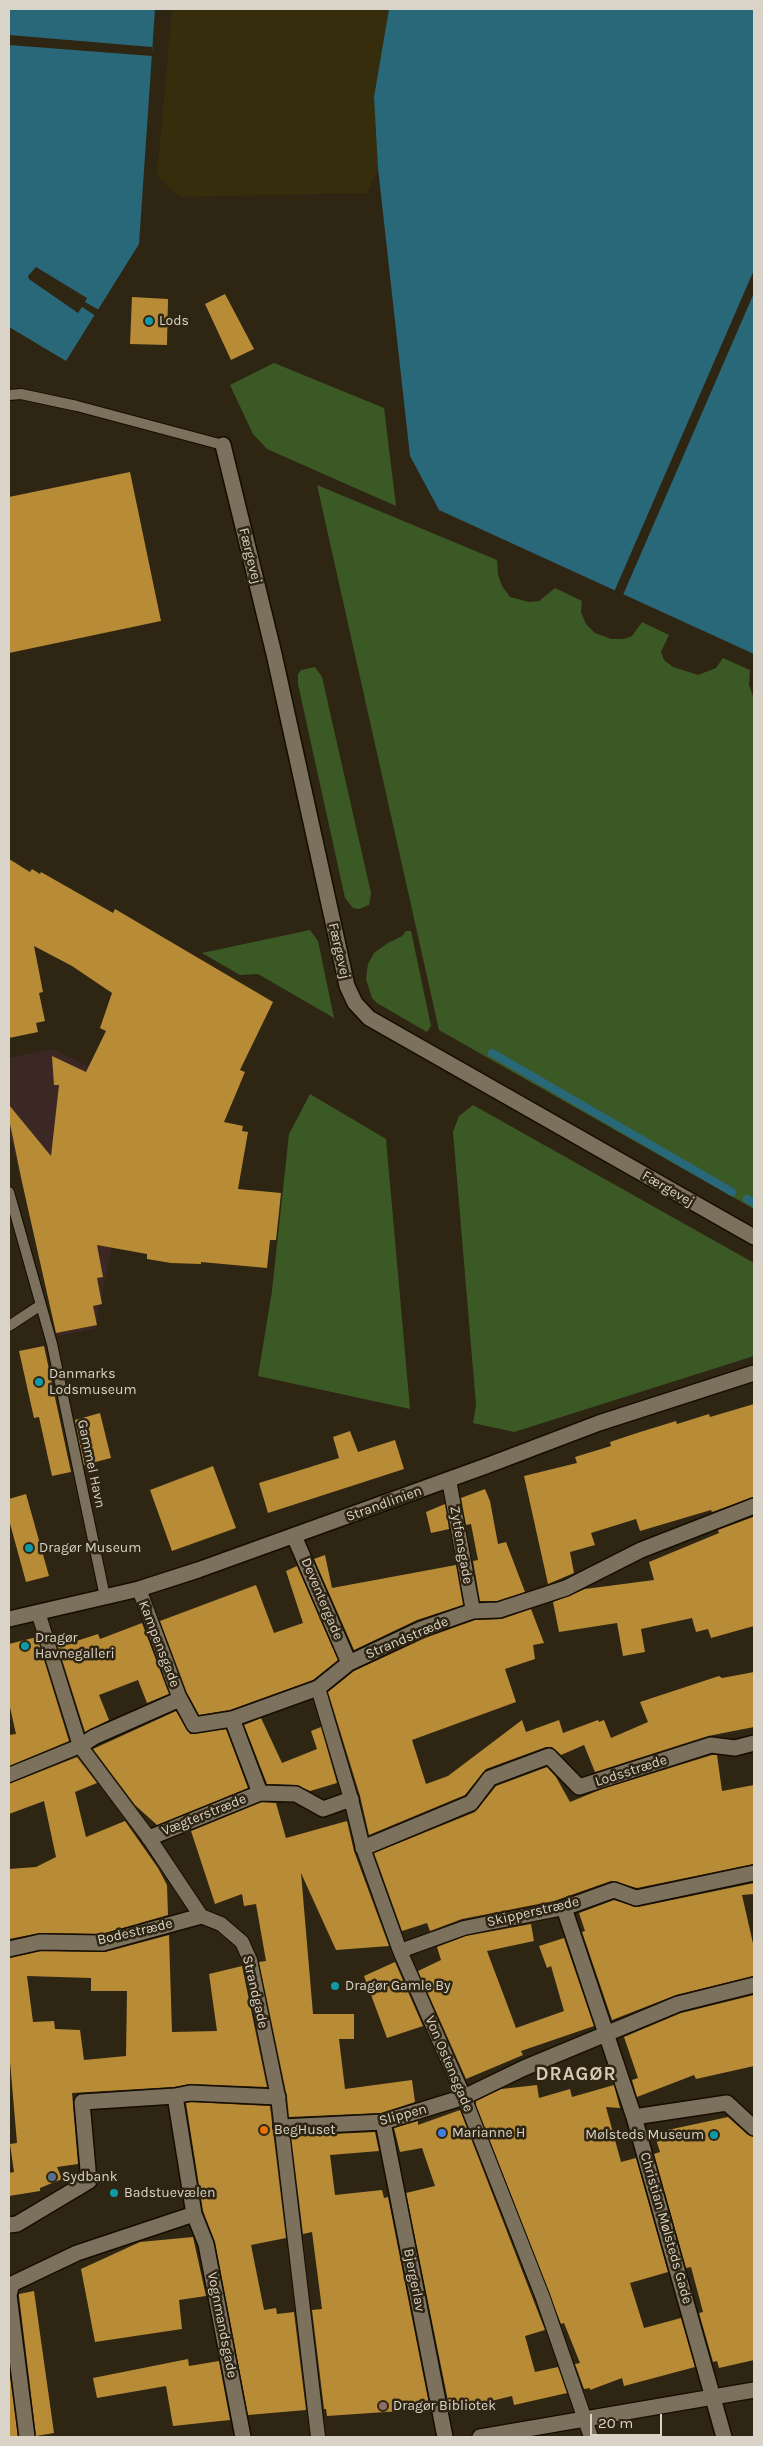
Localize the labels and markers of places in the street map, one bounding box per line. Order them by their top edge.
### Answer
place label: Lods [159,313,189,329]
marker: Lods [143,315,155,327]
place label: Danmarks Lodsmuseum [49,1366,137,1398]
marker: Danmarks Lodsmuseum [33,1376,45,1388]
place label: Dragør Museum [39,1540,141,1556]
marker: Dragør Museum [23,1542,35,1554]
place label: Dragør Havnegalleri [35,1630,115,1662]
marker: Dragør Havnegalleri [19,1640,31,1652]
place label: Dragør Gamle By [345,1978,450,1994]
marker: Dragør Gamle By [329,1980,341,1992]
place label: BegHuset [274,2122,335,2138]
marker: BegHuset [258,2124,270,2136]
place label: Marianne H [452,2125,525,2141]
marker: Marianne H [436,2127,448,2139]
place label: Mølsteds Museum [585,2127,704,2143]
marker: Mølsteds Museum [708,2129,720,2141]
place label: Sydbank [62,2169,118,2185]
marker: Sydbank [46,2171,58,2183]
place label: Badstuevælen [124,2185,215,2201]
marker: Badstuevælen [108,2187,120,2199]
place label: Dragør Bibliotek [393,2398,496,2414]
marker: Dragør Bibliotek [377,2400,389,2412]

